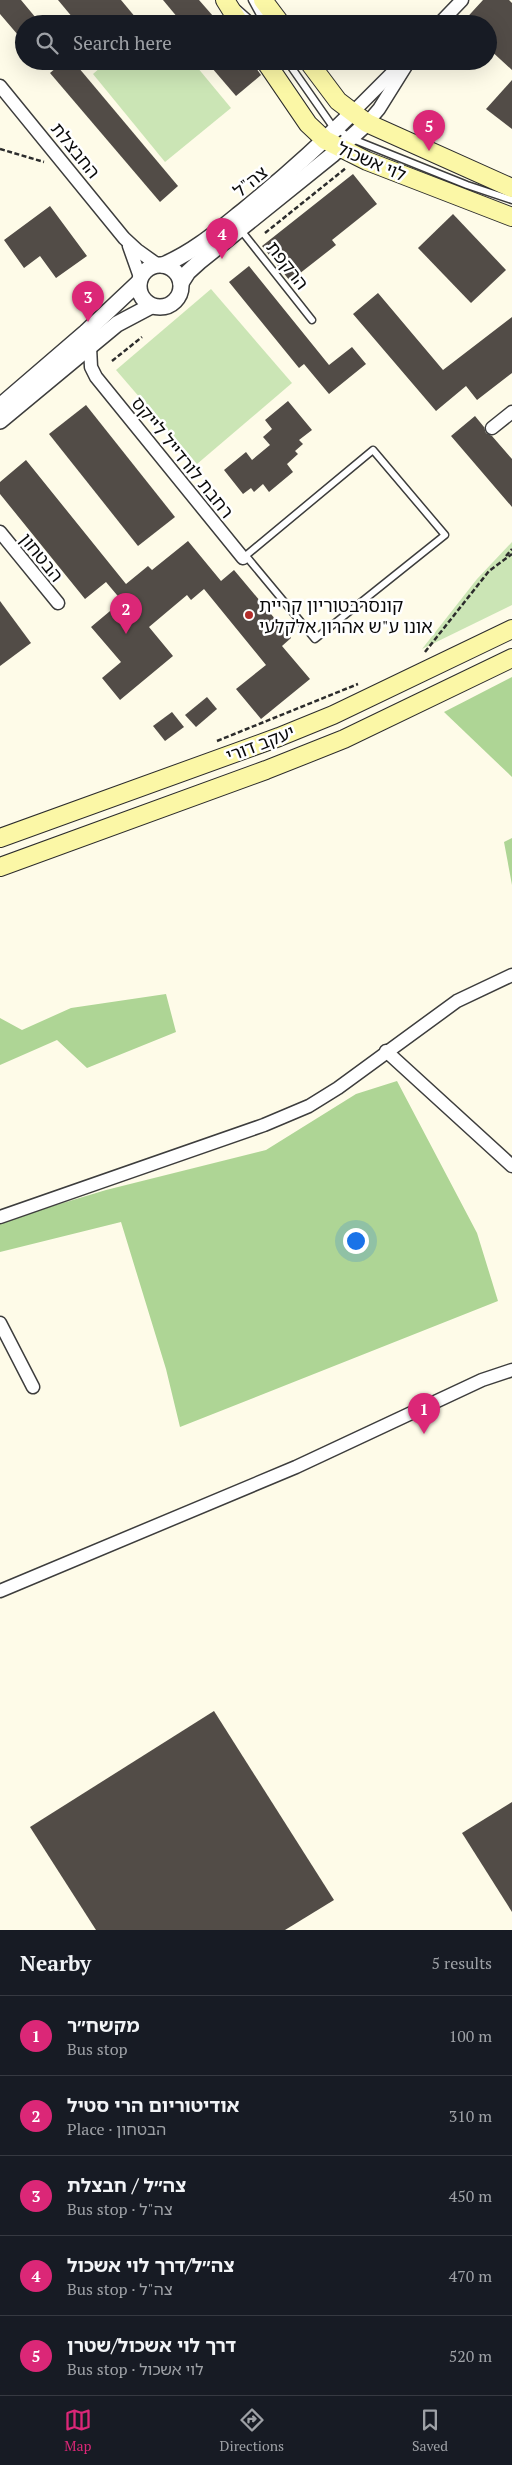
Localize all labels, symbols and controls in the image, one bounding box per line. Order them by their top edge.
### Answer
search box [15,15,497,70]
icon: search [33,29,61,57]
text: Search here [73,30,172,55]
pin: 5 [413,110,445,151]
street label: החבצלת [46,117,106,183]
street label: לוי אשכול [334,136,410,186]
street label: צה"ל [228,160,272,202]
pin: 4 [206,218,238,259]
street label: הרקפת [262,236,314,294]
pin: 3 [72,281,104,322]
street label: רחבת לורדייל לייקס [127,391,239,523]
street label: הבטחון [15,528,69,586]
pin: 2 [110,593,142,634]
place label: קונסרבטוריון קריית אונו ע"ש אהרון אלקלעי [259,593,433,638]
marker: קונסרבטוריון קריית אונו ע"ש אהרון אלקלעי [243,609,255,621]
street label: יעקב דורי [222,719,298,767]
your location [343,1228,369,1254]
pin: 1 [408,1393,440,1434]
text: Nearby [20,1949,91,1977]
text: 5 results [432,1952,492,1974]
text: מקשח״ר [67,2012,140,2037]
text: 1 [31,2025,41,2047]
text: 100 m [449,2025,492,2047]
text: Bus stop [67,2038,128,2060]
text: אודיטוריום הרי סטיל [67,2092,239,2117]
text: 2 [31,2105,41,2127]
text: 310 m [449,2105,492,2127]
text: Place · הבטחון [67,2118,166,2140]
text: צה״ל / חבצלת [67,2172,186,2197]
text: 3 [31,2185,41,2207]
text: 450 m [449,2185,492,2207]
text: Bus stop · צה"ל [67,2198,173,2220]
text: צה״ל/דרך לוי אשכול [67,2252,235,2277]
text: 4 [31,2265,41,2287]
text: 470 m [449,2265,492,2287]
text: Bus stop · צה"ל [67,2278,173,2300]
text: דרך לוי אשכול/שטרן [67,2332,236,2357]
text: 5 [31,2345,41,2367]
text: 520 m [449,2345,492,2367]
text: Bus stop · לוי אשכול [67,2358,204,2380]
tab: Map [64,2406,92,2455]
tab: Directions [220,2406,284,2455]
tab: Saved [412,2406,448,2455]

